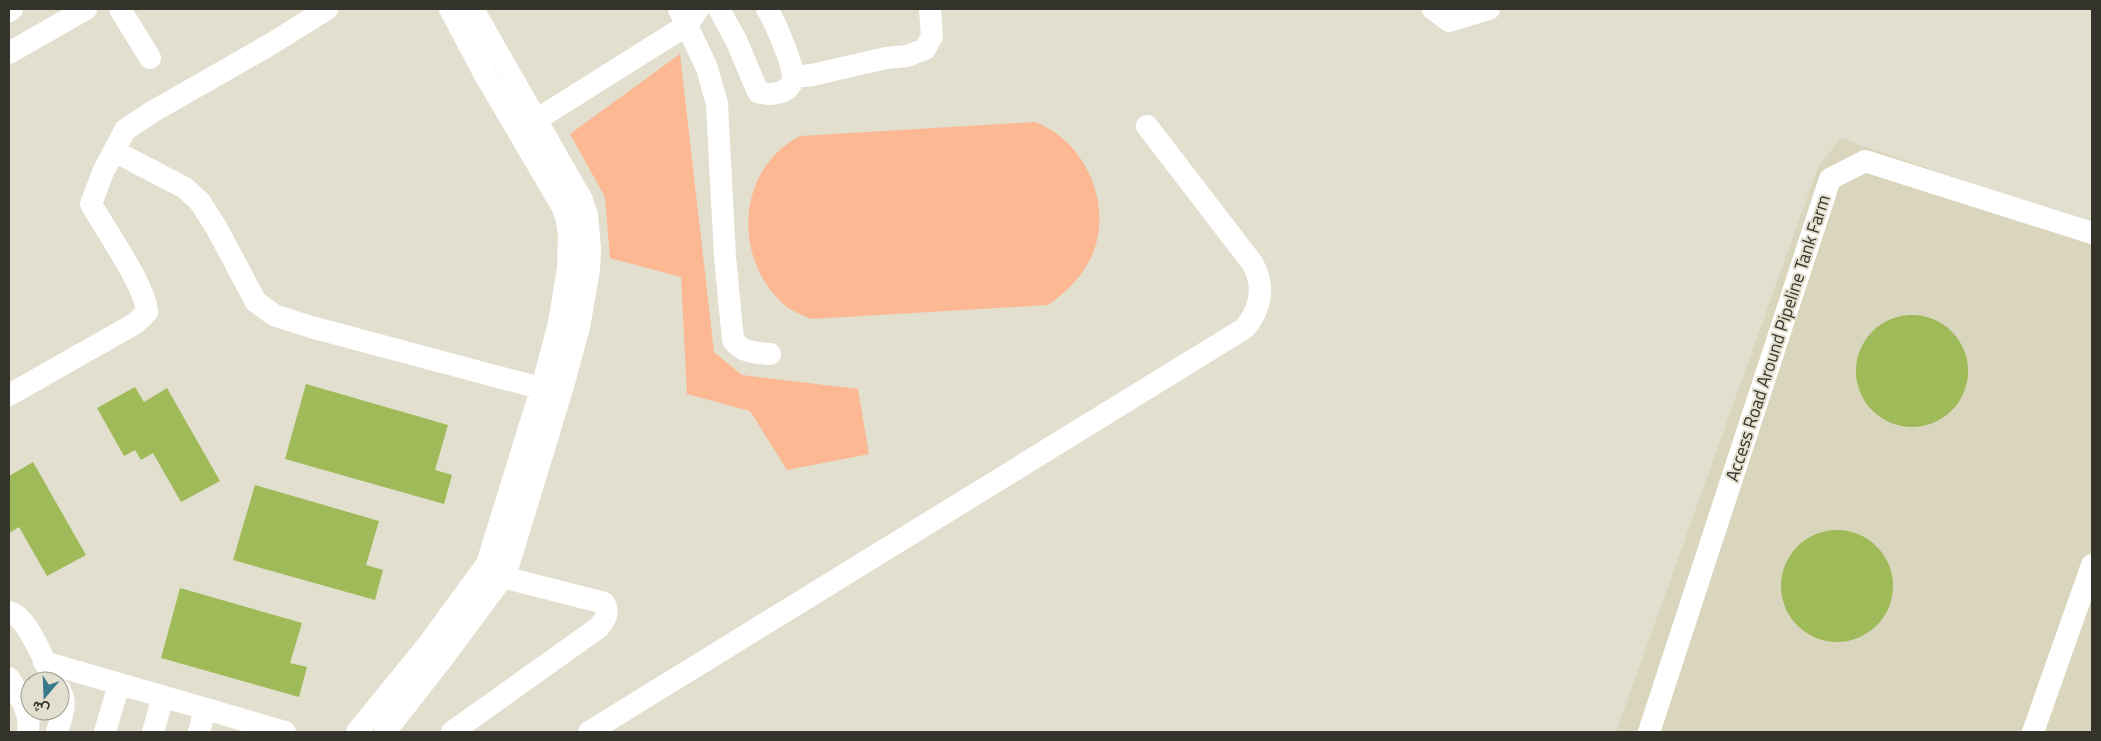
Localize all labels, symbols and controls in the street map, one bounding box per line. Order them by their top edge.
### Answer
street label: Access Road Around Pipeline Tank Farm [1718,191,1837,485]
north arrow [20,671,70,721]
text: ش [29,696,52,721]

